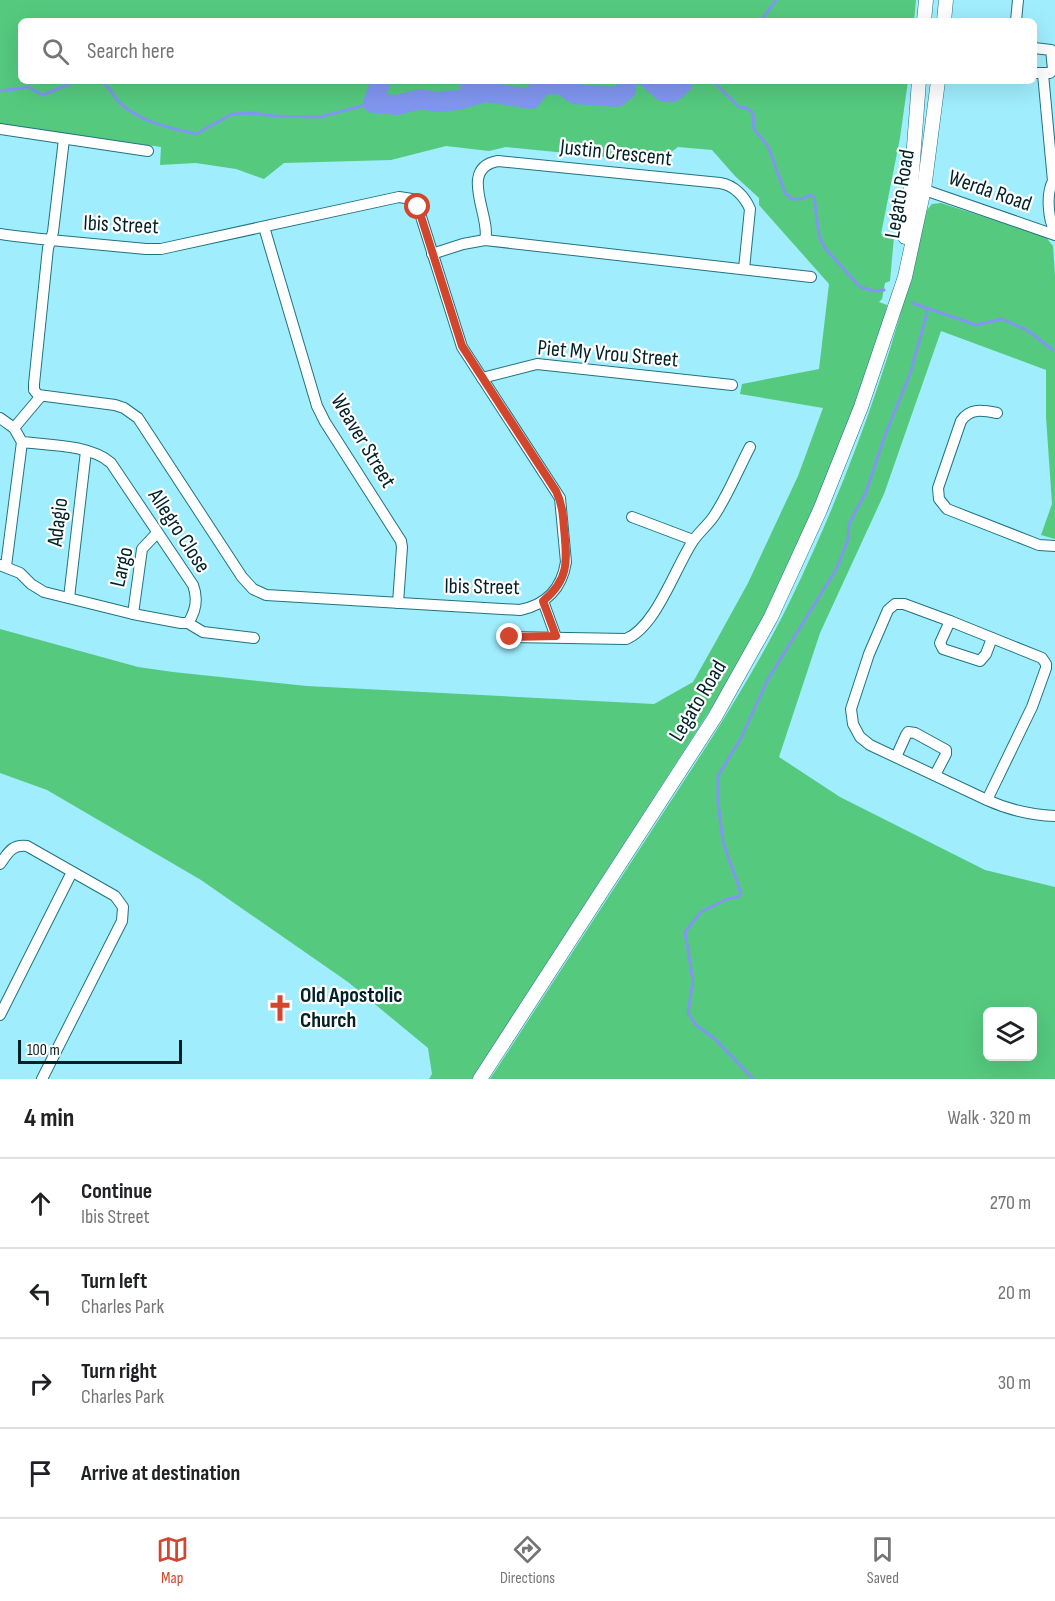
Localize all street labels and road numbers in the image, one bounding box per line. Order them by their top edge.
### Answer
street label: Justin Crescent [558,134,674,172]
street label: Legato Road [879,148,921,240]
street label: Werda Road [945,164,1035,218]
street label: Ibis Street [83,210,160,240]
street label: Piet My Vrou Street [536,334,680,374]
street label: Weaver Street [325,389,402,493]
street label: Allegro Close [141,483,216,578]
street label: Adagio [42,496,74,549]
street label: Largo [104,544,140,590]
street label: Ibis Street [444,573,520,601]
street label: Legato Road [663,656,733,746]

